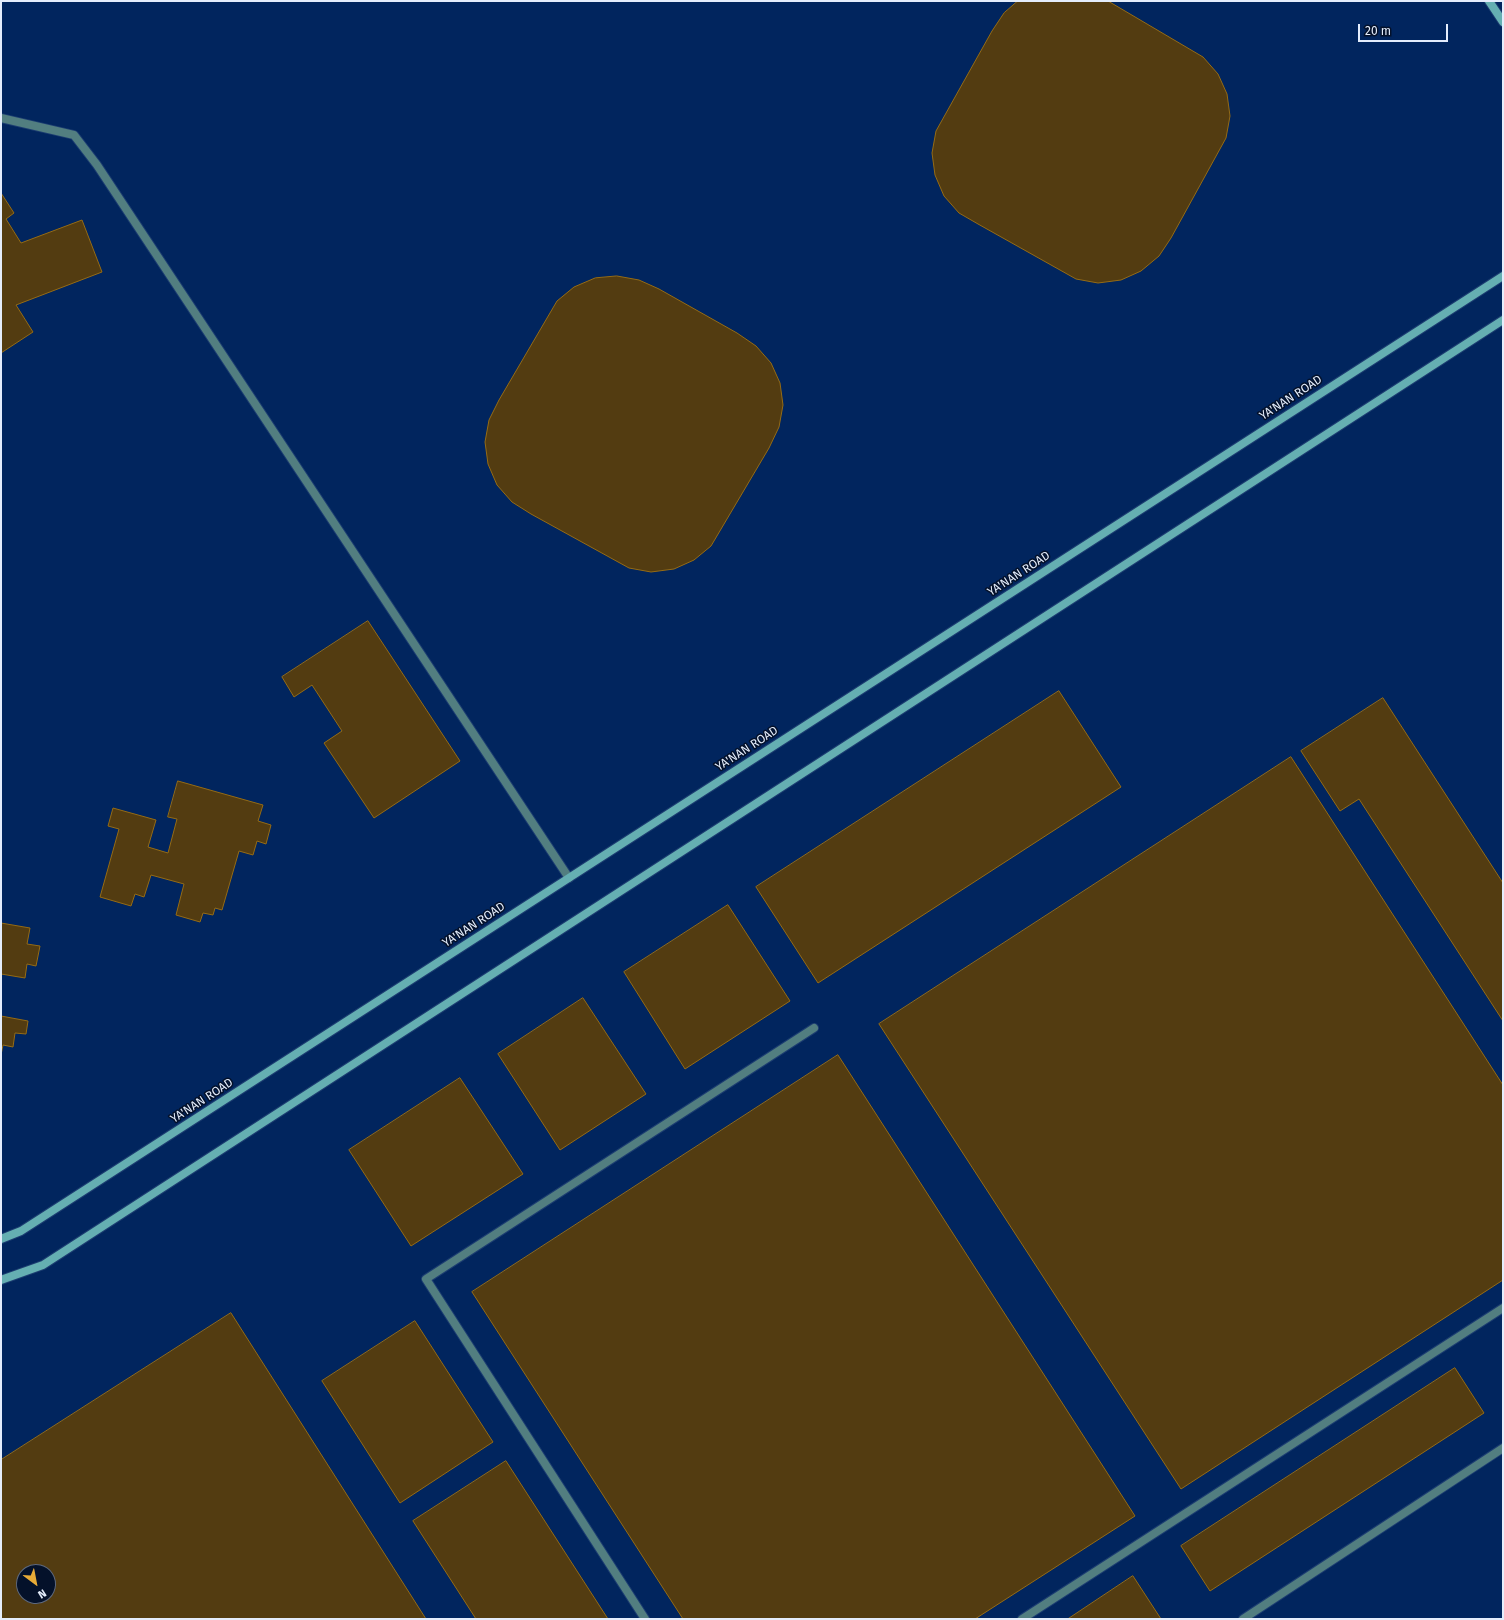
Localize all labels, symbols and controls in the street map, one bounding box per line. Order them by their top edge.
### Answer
scale bar [1360,16,1450,42]
text: 20 m [1365,24,1391,38]
street label: YA'NAN ROAD [1257,372,1325,424]
street label: YA'NAN ROAD [985,548,1053,600]
street label: YA'NAN ROAD [713,723,781,775]
street label: YA'NAN ROAD [440,899,508,951]
street label: YA'NAN ROAD [168,1075,236,1127]
north arrow [16,1564,56,1604]
text: N [36,1586,49,1601]

